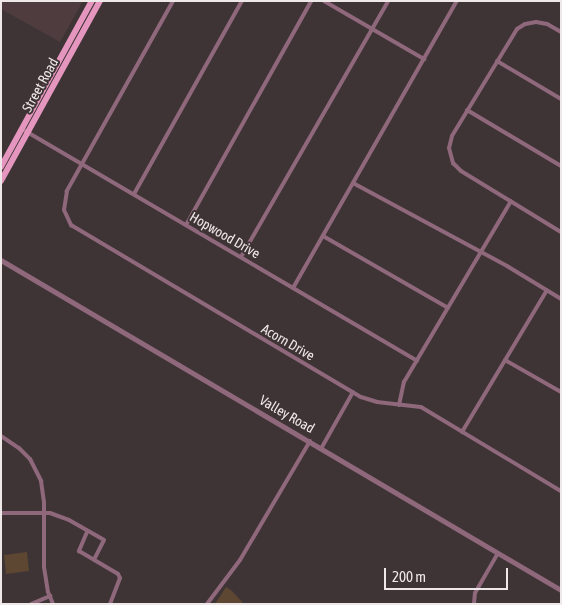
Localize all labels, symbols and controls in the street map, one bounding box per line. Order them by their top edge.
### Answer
street label: Street Road [18,55,62,115]
street label: Hopwood Drive [187,208,263,262]
street label: Acorn Drive [258,320,318,364]
street label: Valley Road [256,392,318,436]
scale bar [387,558,511,590]
text: 200 m [392,568,426,585]

